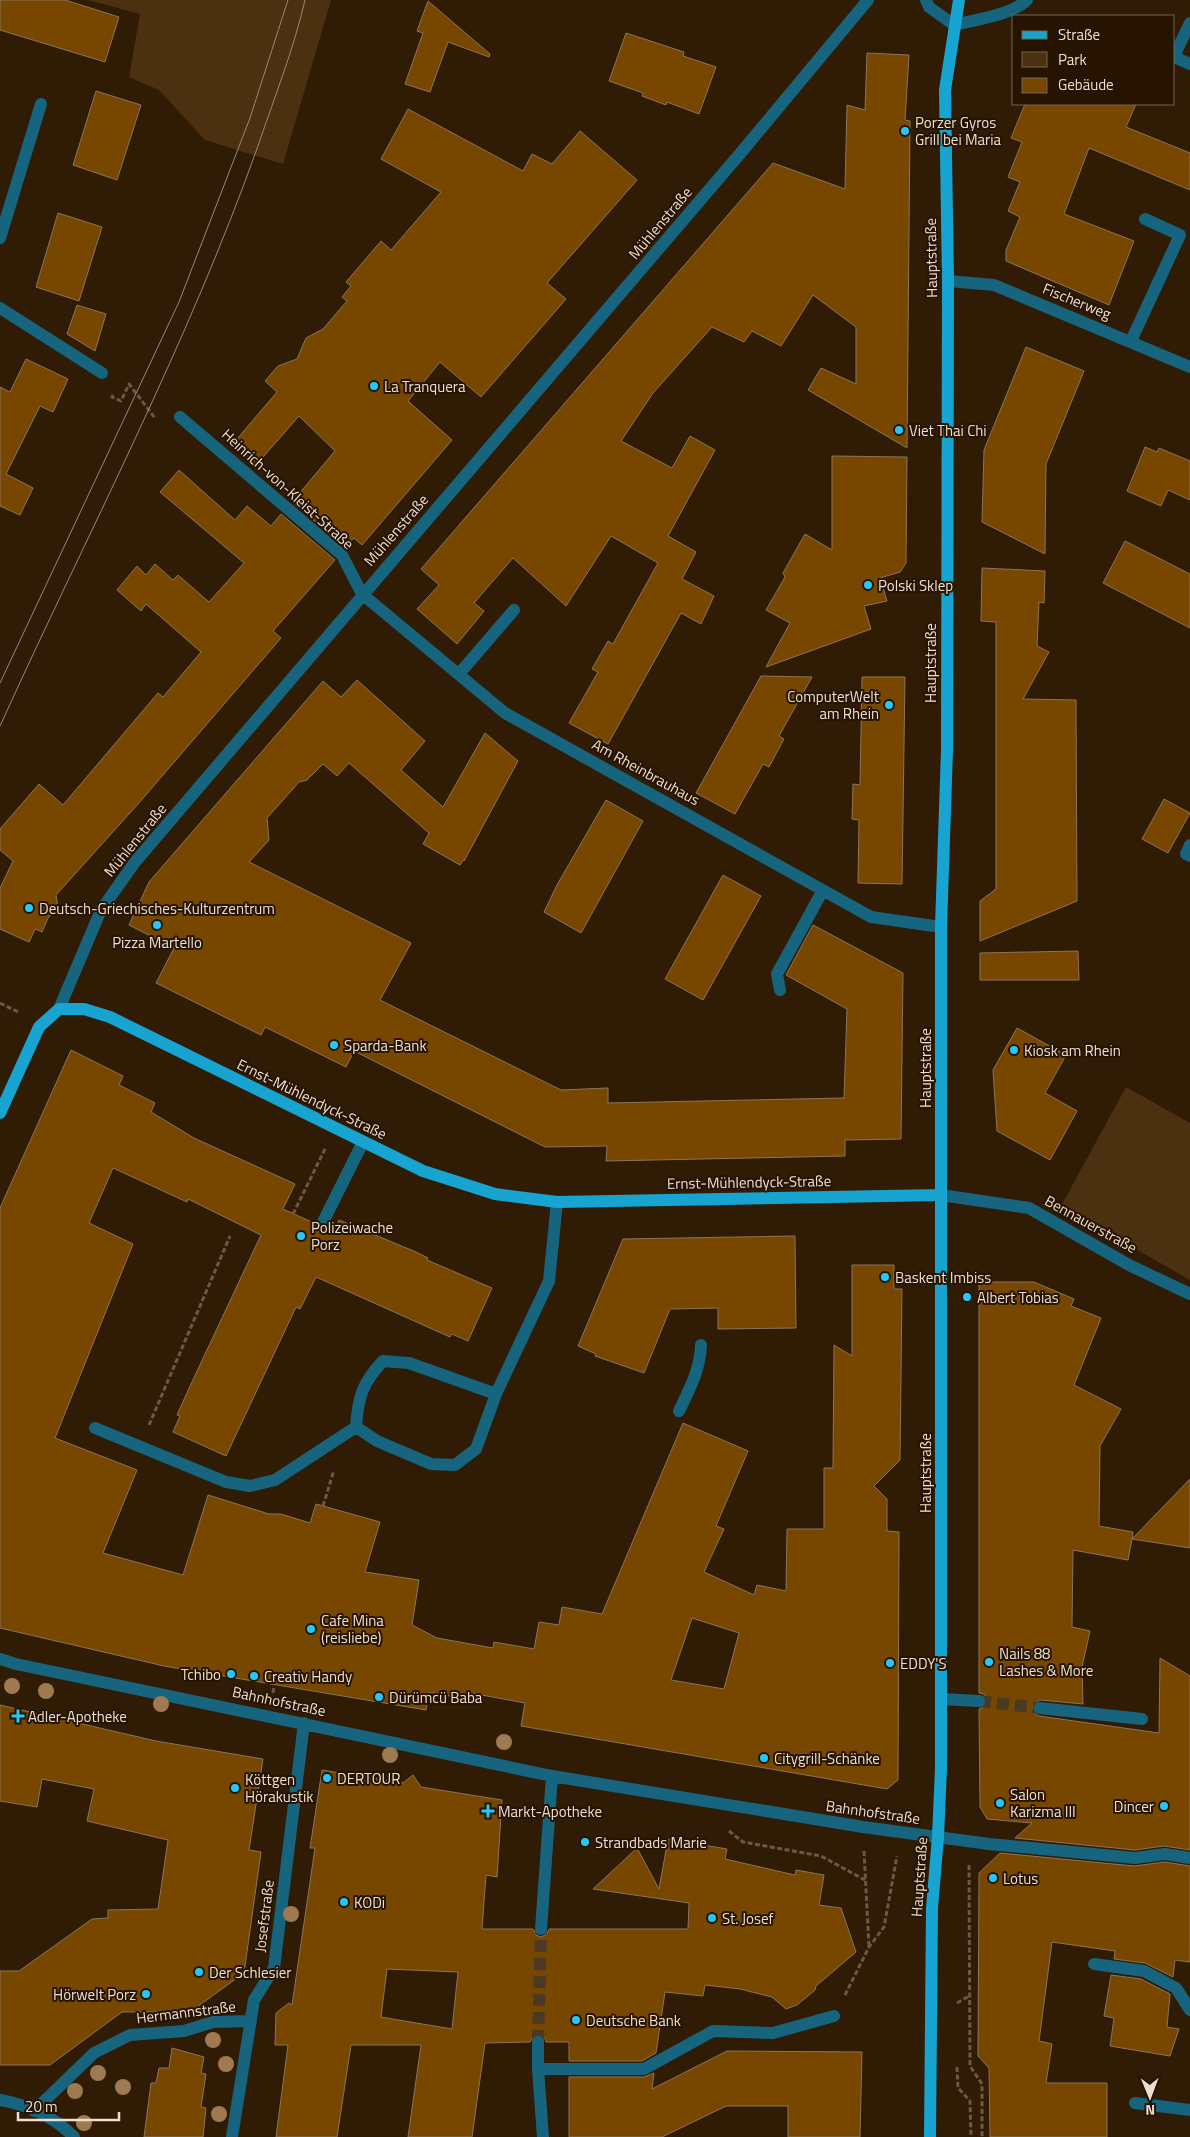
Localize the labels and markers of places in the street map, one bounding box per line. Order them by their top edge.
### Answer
place label: Porzer Gyros Grill bei Maria [915,111,1002,151]
marker: Porzer Gyros Grill bei Maria [899,125,911,137]
place label: La Tranquera [384,375,466,398]
marker: La Tranquera [368,380,380,392]
place label: Viet Thai Chi [909,419,987,442]
marker: Viet Thai Chi [893,424,905,436]
place label: Polski Sklep [878,574,953,597]
marker: Polski Sklep [862,579,874,591]
place label: ComputerWelt am Rhein [787,685,880,725]
marker: ComputerWelt am Rhein [883,699,895,711]
place label: Deutsch-Griechisches-Kulturzentrum [39,897,275,920]
marker: Deutsch-Griechisches-Kulturzentrum [23,902,35,914]
marker: Pizza Martello [151,919,163,931]
place label: Pizza Martello [112,931,202,954]
place label: Sparda-Bank [344,1034,427,1057]
marker: Sparda-Bank [328,1039,340,1051]
place label: Kiosk am Rhein [1024,1039,1121,1062]
marker: Kiosk am Rhein [1008,1044,1020,1056]
place label: Polizeiwache Porz [311,1216,393,1256]
marker: Polizeiwache Porz [295,1230,307,1242]
place label: Baskent Imbiss [895,1266,991,1289]
marker: Baskent Imbiss [879,1271,891,1283]
place label: Albert Tobias [977,1286,1059,1309]
marker: Albert Tobias [961,1291,973,1303]
place label: Cafe Mina (reisliebe) [321,1609,384,1649]
marker: Cafe Mina (reisliebe) [305,1623,317,1635]
place label: Nails 88 Lashes & More [999,1642,1093,1682]
place label: EDDY'S [900,1652,947,1675]
marker: Nails 88 Lashes & More [983,1656,995,1668]
marker: EDDY'S [884,1657,896,1669]
place label: Tchibo [181,1663,221,1686]
place label: Creativ Handy [264,1665,352,1688]
marker: Tchibo [225,1668,237,1680]
marker: Creativ Handy [248,1670,260,1682]
place label: Dürümcü Baba [389,1686,483,1709]
marker: Dürümcü Baba [373,1691,385,1703]
place label: Adler-Apotheke [28,1705,127,1728]
marker: Adler-Apotheke [12,1710,24,1722]
place label: Citygrill-Schänke [774,1747,880,1770]
marker: Citygrill-Schänke [758,1752,770,1764]
place label: DERTOUR [337,1767,400,1790]
place label: Köttgen Hörakustik [245,1768,314,1808]
marker: DERTOUR [321,1772,333,1784]
marker: Köttgen Hörakustik [229,1782,241,1794]
place label: Salon Karizma III [1010,1783,1076,1823]
place label: Dincer [1114,1795,1154,1818]
marker: Salon Karizma III [994,1797,1006,1809]
place label: Markt-Apotheke [498,1800,602,1823]
marker: Dincer [1158,1800,1170,1812]
marker: Markt-Apotheke [482,1805,494,1817]
place label: Strandbads Marie [595,1831,707,1854]
marker: Strandbads Marie [579,1836,591,1848]
place label: Lotus [1003,1867,1038,1890]
marker: Lotus [987,1872,999,1884]
place label: KODi [354,1891,385,1914]
marker: KODi [338,1896,350,1908]
place label: St. Josef [722,1907,774,1930]
marker: St. Josef [706,1912,718,1924]
place label: Der Schlesier [209,1961,292,1984]
marker: Der Schlesier [193,1966,205,1978]
place label: Hörwelt Porz [53,1983,136,2006]
marker: Hörwelt Porz [140,1988,152,2000]
place label: Deutsche Bank [586,2009,681,2032]
marker: Deutsche Bank [570,2014,582,2026]

